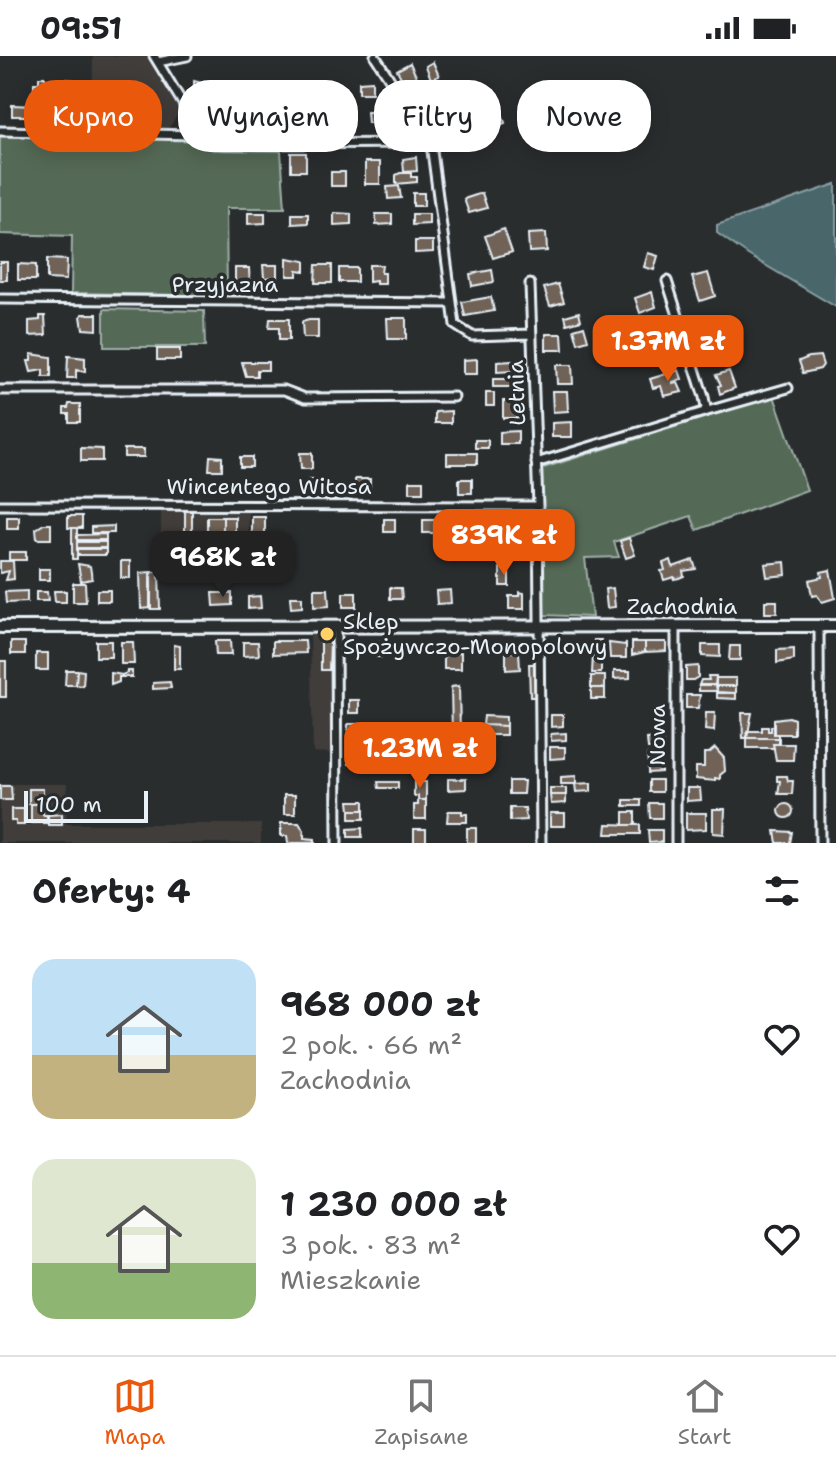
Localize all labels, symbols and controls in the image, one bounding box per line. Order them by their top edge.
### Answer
text: 09:51 [40,8,122,49]
chip: Kupno [24,80,162,152]
chip: Wynajem [178,80,358,152]
chip: Filtry [374,80,501,152]
chip: Nowe [517,80,651,152]
street label: Przyjazna [172,270,279,299]
pin: 1.37M zł [585,315,751,383]
text: 1.37M zł [611,323,725,358]
street label: Letnia [501,359,532,426]
street label: Wincentego Witosa [166,472,372,501]
pin: 839K zł [430,509,578,577]
text: 839K zł [451,517,557,552]
pin: 968K zł [149,531,297,599]
text: 968K zł [169,539,277,574]
street label: Zachodnia [627,592,738,621]
place label: Sklep Spożywczo-Monopolowy [343,607,607,661]
marker: Sklep Spożywczo-Monopolowy [318,625,336,643]
street label: Nowa [643,704,672,766]
pin: 1.23M zł [337,722,503,790]
text: 1.23M zł [362,730,478,765]
scale bar [24,787,148,823]
text: 100 m [36,790,102,819]
text: Oferty: 4 [32,868,191,914]
icon: filters [760,869,804,913]
text: 968 000 zł [280,981,480,1027]
icon: home [96,991,192,1087]
icon: heart [760,1017,804,1061]
text: 2 pok. · 66 m² [280,1027,462,1062]
text: Zachodnia [280,1062,411,1097]
text: 1 230 000 zł [280,1181,507,1227]
icon: home [96,1191,192,1287]
icon: heart [760,1217,804,1261]
text: 3 pok. · 83 m² [280,1227,461,1262]
text: Mieszkanie [280,1262,421,1297]
tab: Mapa [104,1374,165,1451]
tab: Zapisane [374,1374,469,1451]
tab: Start [678,1374,732,1451]

